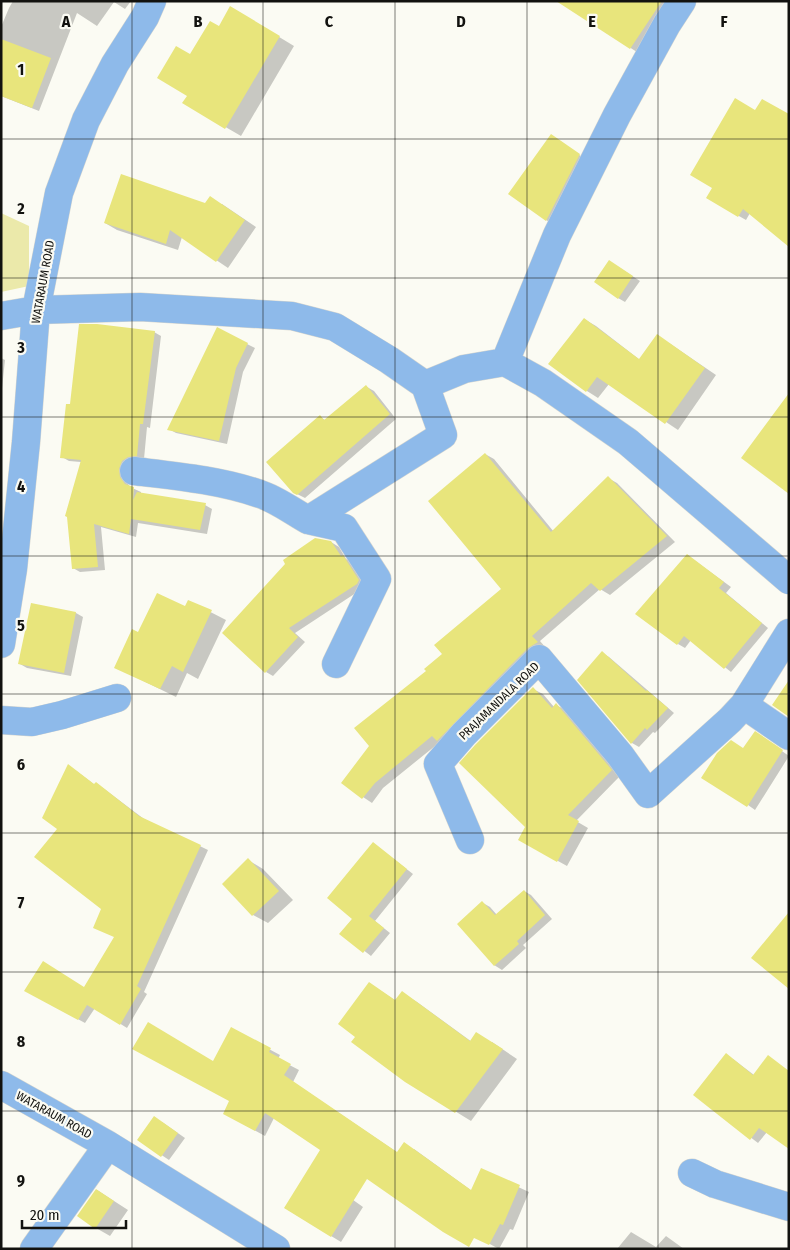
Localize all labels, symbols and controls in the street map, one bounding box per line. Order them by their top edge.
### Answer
text: A [61,12,71,31]
text: B [194,12,203,31]
text: C [325,12,334,31]
text: D [456,12,466,31]
text: E [588,12,596,31]
text: F [720,12,728,31]
text: 1 [18,60,24,79]
text: 2 [16,199,25,218]
street label: WATARAUM ROAD [29,239,57,325]
text: 3 [16,338,25,357]
text: 4 [17,477,25,496]
text: 5 [17,616,25,635]
street label: PRAJAMANDALA ROAD [456,659,542,743]
text: 6 [17,755,25,774]
text: 7 [18,893,25,912]
text: 8 [17,1032,26,1051]
street label: WATARAUM ROAD [14,1088,94,1142]
text: 9 [17,1171,25,1190]
scale bar [22,1198,126,1230]
text: 20 m [30,1206,60,1224]

